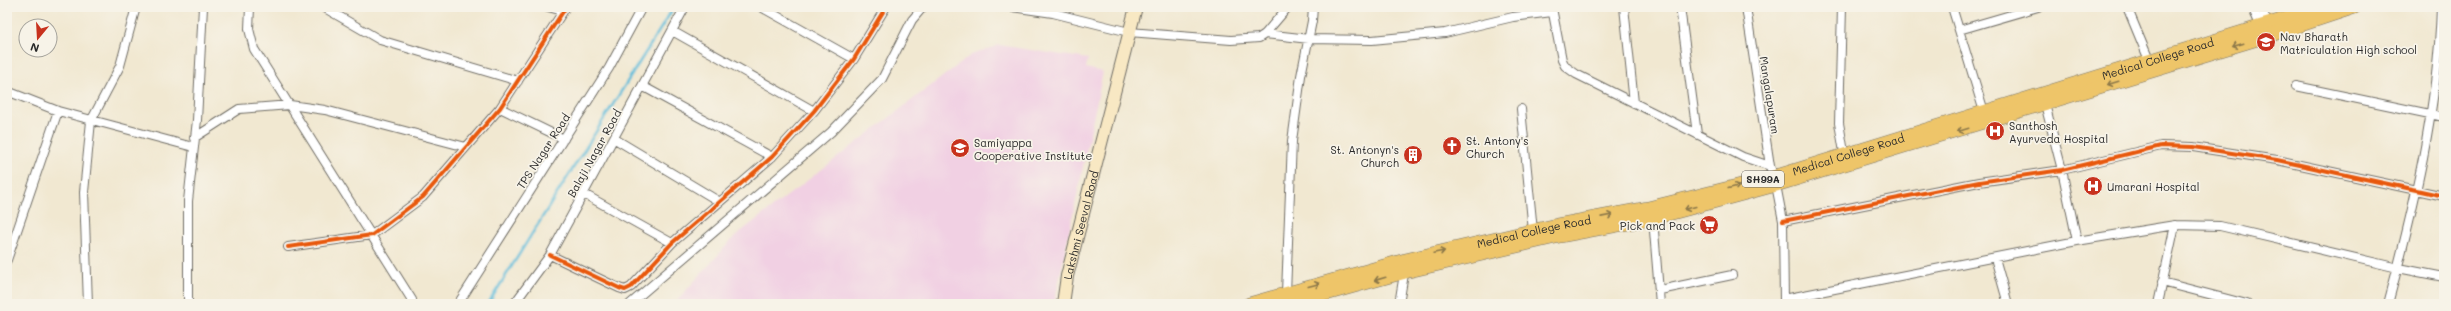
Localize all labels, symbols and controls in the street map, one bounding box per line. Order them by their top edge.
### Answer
north arrow [18,18,58,58]
place label: Nav Bharath Matriculation High school [2280,29,2417,57]
school or university icon: Nav Bharath Matriculation High school [2255,31,2277,53]
street label: Medical College Road [2100,34,2215,82]
text: N [28,40,41,56]
one-way arrow [2231,42,2244,49]
street label: Mangalapuram [1756,55,1784,135]
one-way arrow [2107,80,2120,87]
street label: Balaji Nagar Road [564,106,624,200]
street label: TPS Nagar Road [513,110,573,192]
place label: Santhosh Ayurveda Hospital [2009,118,2108,146]
hospital icon: Santhosh Ayurveda Hospital [1984,120,2006,142]
one-way arrow [1956,127,1969,134]
street label: Medical College Road [1790,129,1906,178]
place label: St. Antony's Church [1466,133,1529,161]
place label: Samiyappa Cooperative Institute [974,135,1092,163]
church icon: St. Antony's Church [1441,135,1463,157]
school or university icon: Samiyappa Cooperative Institute [949,137,971,159]
place label: St. Antonyn's Church [1330,142,1399,170]
building icon: St. Antonyn's Church [1402,144,1424,166]
street label: Lakshmi Seeval Road [1059,169,1101,280]
road number: SH99A [1742,171,1784,187]
hospital icon: Umarani Hospital [2082,175,2104,197]
place label: Umarani Hospital [2107,179,2200,194]
one-way arrow [1727,182,1740,190]
one-way arrow [1683,205,1696,212]
street label: Medical College Road [1475,211,1592,251]
one-way arrow [1601,212,1614,220]
supermarket icon: Pick and Pack [1698,214,1720,236]
place label: Pick and Pack [1620,218,1695,233]
one-way arrow [1432,248,1445,256]
one-way arrow [1373,276,1386,283]
one-way arrow [1307,281,1320,288]

